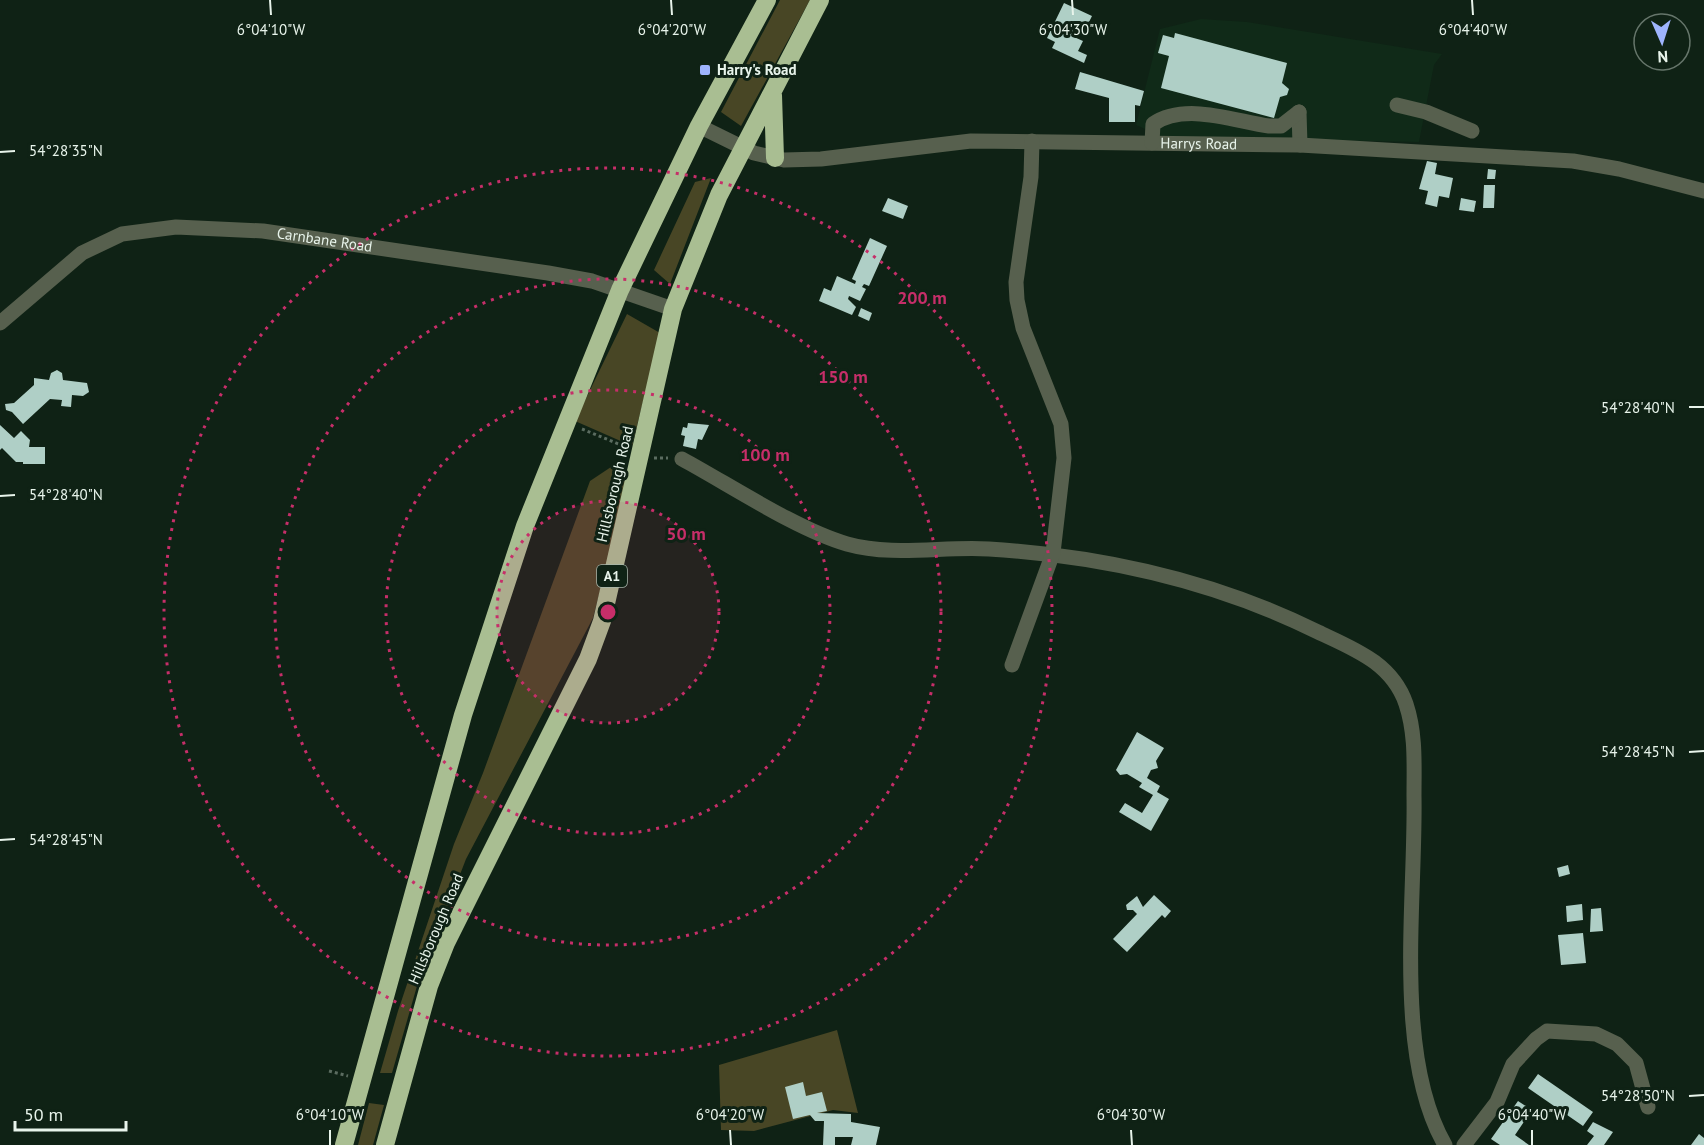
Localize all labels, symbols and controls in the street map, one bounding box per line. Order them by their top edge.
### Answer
north arrow [1632,12,1692,72]
text: 6°04'10"W [237,20,306,39]
text: 6°04'20"W [638,20,707,39]
text: 6°04'30"W [1039,20,1108,39]
text: 6°04'40"W [1439,20,1508,39]
text: N [1657,47,1669,67]
place label: Harry's Road [717,60,797,79]
marker: Harry's Road [698,63,712,77]
street label: Harrys Road [1160,133,1237,153]
text: 54°28'35"N [29,141,103,160]
street label: Carnbane Road [276,223,374,256]
text: 200 m [897,286,947,309]
text: 150 m [818,365,868,388]
text: 54°28'40"N [1601,398,1675,417]
street label: Hillsborough Road [592,424,637,544]
text: 100 m [740,443,790,466]
text: 54°28'40"N [29,485,103,504]
text: 50 m [666,522,706,545]
road number: A1 [597,565,627,587]
centre of rings [598,602,618,622]
text: 54°28'45"N [1601,742,1675,761]
text: 54°28'45"N [29,830,103,849]
street label: Hillsborough Road [404,871,467,987]
text: 54°28'50"N [1601,1086,1675,1105]
scale bar [15,1094,126,1132]
text: 50 m [24,1103,63,1126]
text: 6°04'10"W [296,1105,365,1124]
text: 6°04'20"W [696,1105,765,1124]
text: 6°04'30"W [1097,1105,1166,1124]
text: 6°04'40"W [1498,1105,1567,1124]

